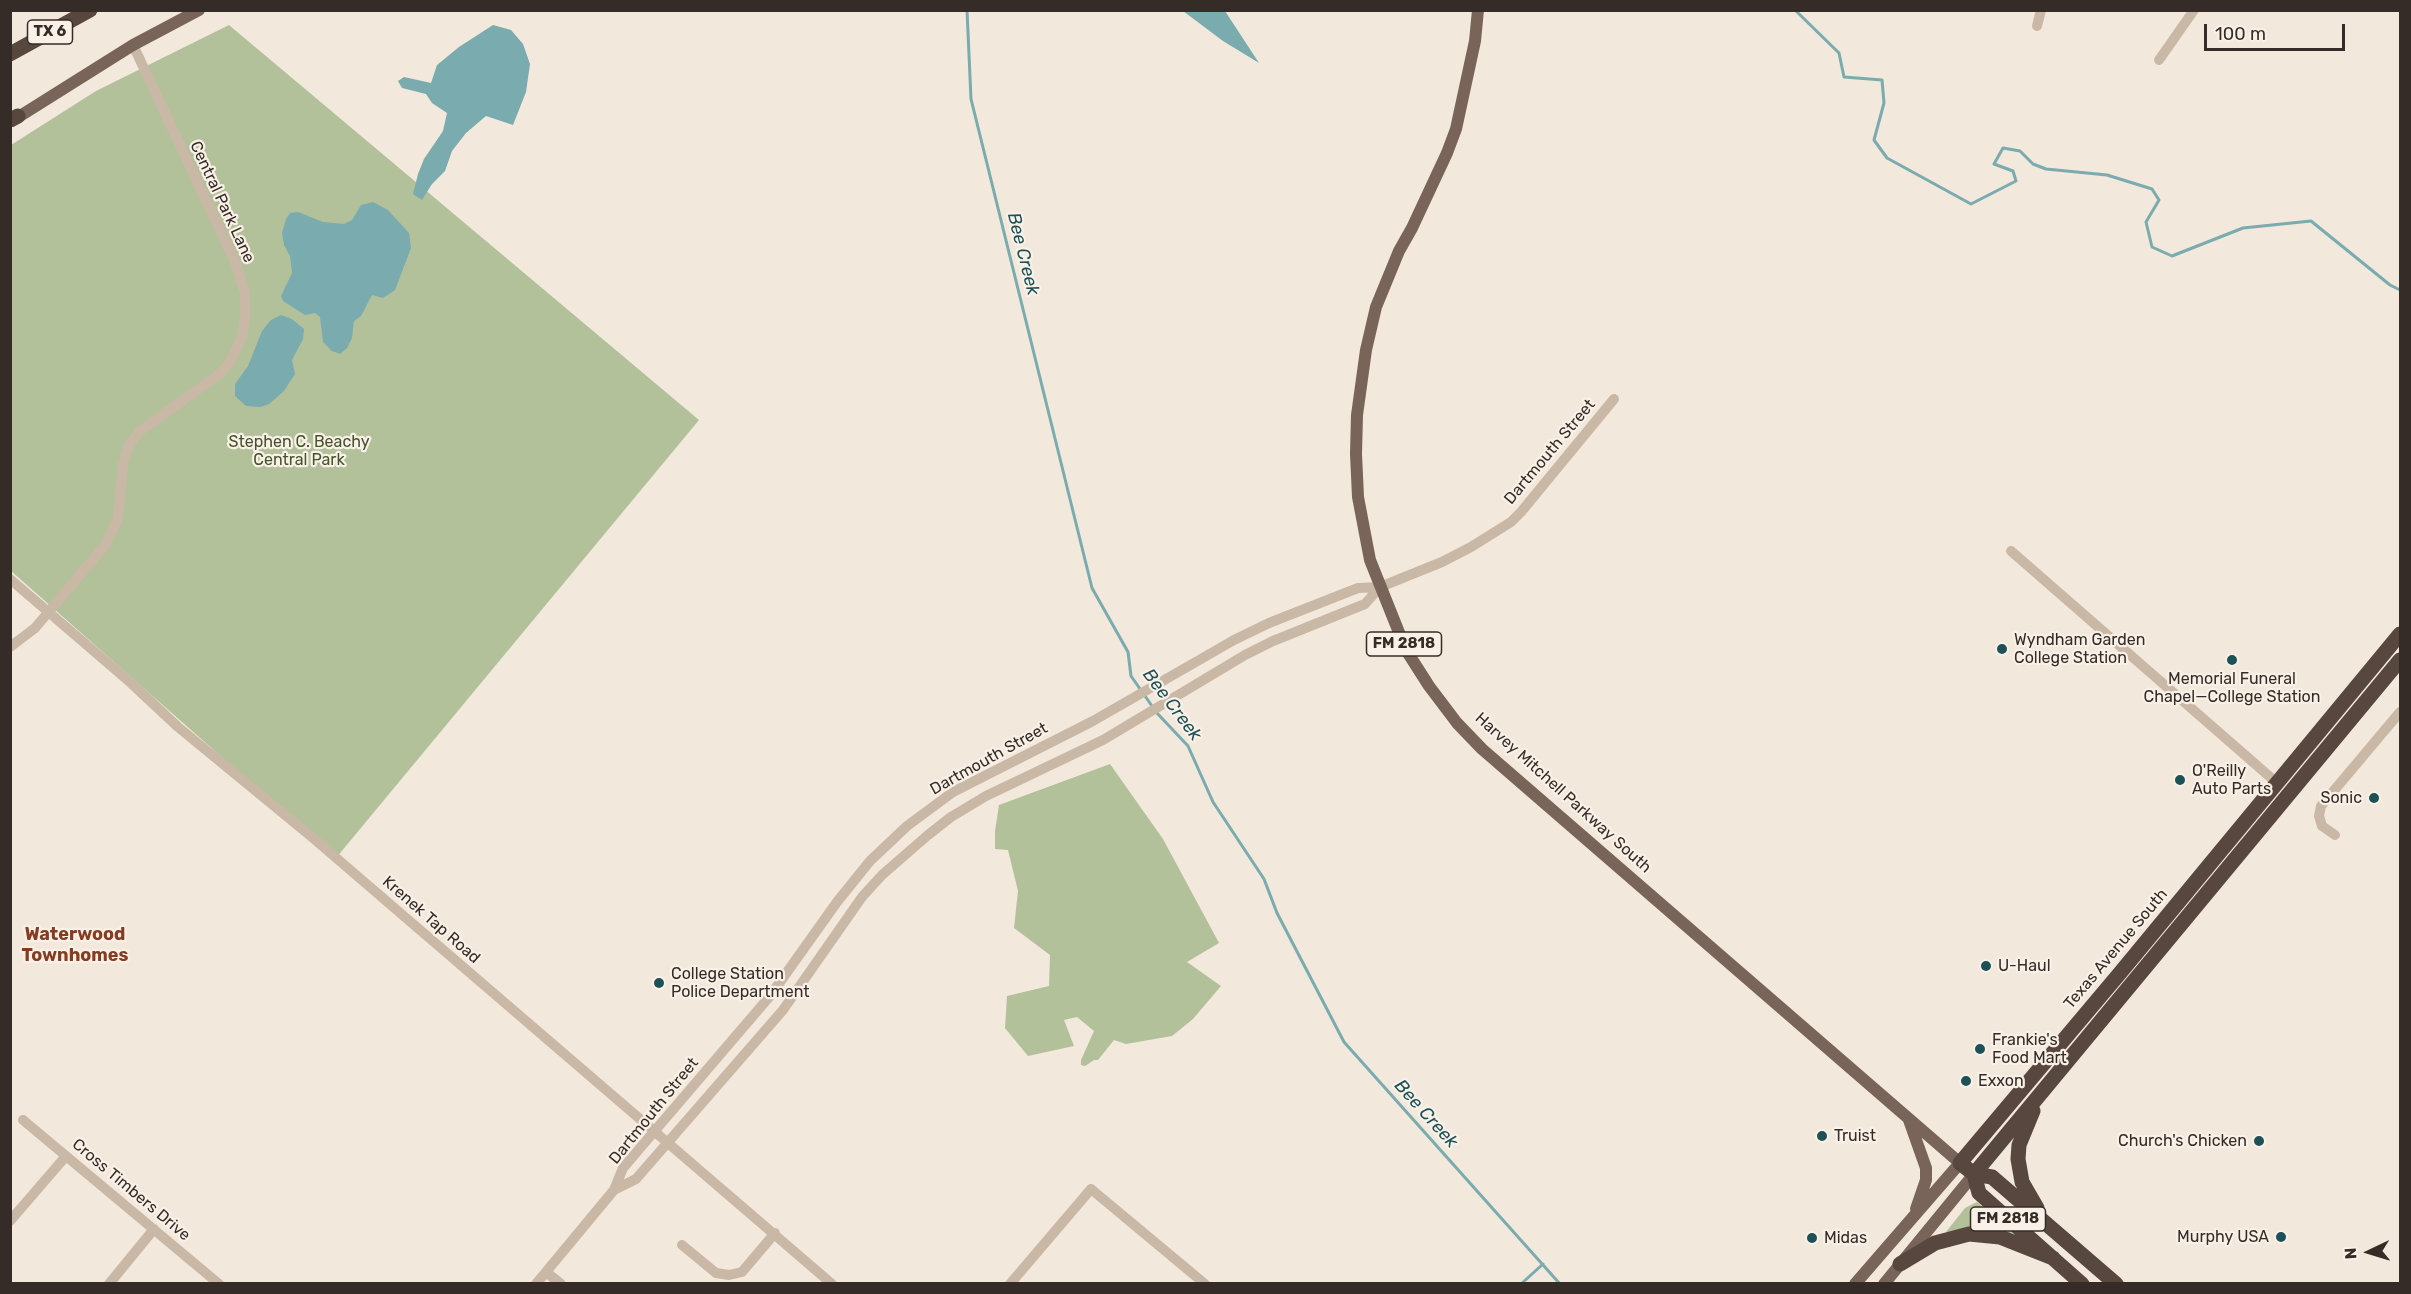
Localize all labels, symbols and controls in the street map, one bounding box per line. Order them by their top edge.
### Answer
scale bar [2207,12,2348,50]
road number: TX 6 [28,20,72,44]
text: 100 m [2215,23,2266,45]
street label: Central Park Lane [185,138,259,266]
water label: Bee Creek [1002,210,1044,298]
street label: Dartmouth Street [1500,395,1600,509]
park label: Stephen C. Beachy Central Park [228,432,370,470]
place label: Wyndham Garden College Station [2014,630,2145,668]
road number: FM 2818 [1366,632,1442,656]
marker: Wyndham Garden College Station [1995,642,2009,656]
marker: Memorial Funeral Chapel—College Station [2225,653,2239,667]
water label: Bee Creek [1138,665,1206,745]
place label: Memorial Funeral Chapel—College Station [2144,669,2320,707]
street label: Harvey Mitchell Parkway South [1471,709,1655,877]
street label: Dartmouth Street [927,719,1051,799]
place label: O'Reilly Auto Parts [2192,761,2271,799]
marker: O'Reilly Auto Parts [2173,773,2187,787]
place label: Sonic [2320,788,2362,808]
marker: Sonic [2367,791,2381,805]
street label: Krenek Tap Road [378,872,484,968]
street label: Texas Avenue South [2060,885,2172,1013]
district label: Waterwood Townhomes [22,924,128,966]
place label: U-Haul [1998,956,2051,976]
marker: U-Haul [1979,959,1993,973]
place label: College Station Police Department [671,964,810,1002]
marker: College Station Police Department [652,976,666,990]
place label: Frankie's Food Mart [1992,1030,2067,1068]
marker: Frankie's Food Mart [1973,1042,1987,1056]
street label: Dartmouth Street [605,1054,703,1168]
place label: Exxon [1978,1071,2024,1091]
marker: Exxon [1959,1074,1973,1088]
water label: Bee Creek [1390,1075,1462,1153]
place label: Truist [1834,1126,1876,1146]
marker: Truist [1815,1129,1829,1143]
place label: Church's Chicken [2118,1131,2247,1151]
marker: Church's Chicken [2252,1134,2266,1148]
street label: Cross Timbers Drive [68,1135,194,1245]
road number: FM 2818 [1970,1207,2046,1231]
north arrow [2339,1222,2399,1282]
place label: Murphy USA [2177,1227,2269,1247]
place label: Midas [1824,1228,1867,1248]
marker: Murphy USA [2274,1230,2288,1244]
marker: Midas [1805,1231,1819,1245]
text: N [2341,1247,2360,1260]

